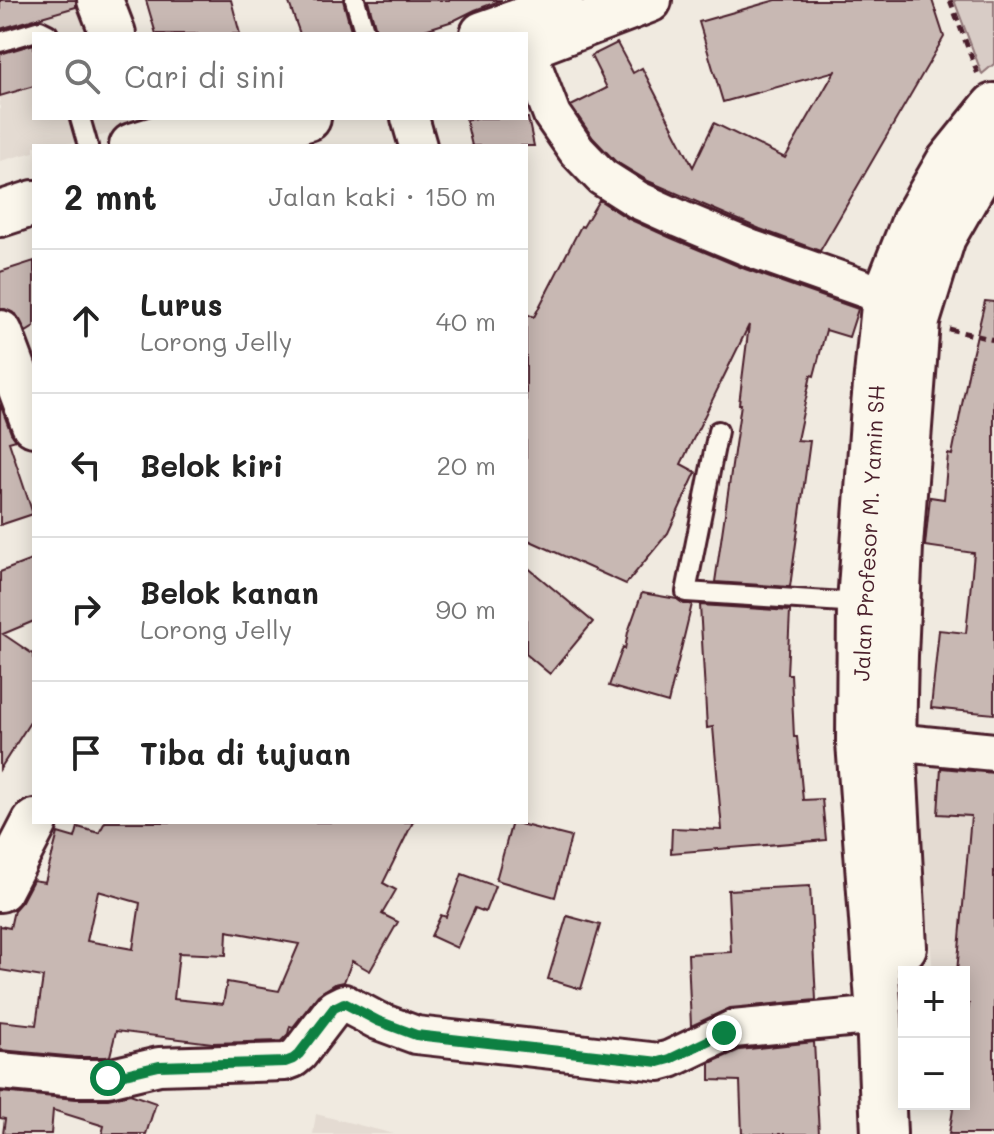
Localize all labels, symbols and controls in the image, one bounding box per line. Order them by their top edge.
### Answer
search box [32,32,528,120]
icon: search [60,54,104,98]
text: Cari di sini [124,56,285,96]
text: 2 mnt [64,174,157,219]
text: Jalan kaki · 150 m [268,179,496,213]
text: Lurus [140,284,223,324]
icon: ahead [64,299,108,343]
text: 40 m [436,304,496,338]
text: Lorong Jelly [140,324,292,358]
street label: Jalan Profesor M. Yamin SH [846,384,891,682]
icon: left [64,443,108,487]
text: Belok kiri [140,445,283,485]
text: 20 m [436,448,496,482]
text: Belok kanan [140,572,319,612]
icon: right [64,587,108,631]
text: 90 m [436,592,496,626]
text: Lorong Jelly [140,612,292,646]
icon: arrive [64,731,108,775]
text: Tiba di tujuan [140,733,351,773]
map controls [898,966,970,1110]
button: + [898,966,970,1038]
route end [706,1015,742,1051]
button: − [898,1038,970,1110]
route start [90,1060,126,1096]

